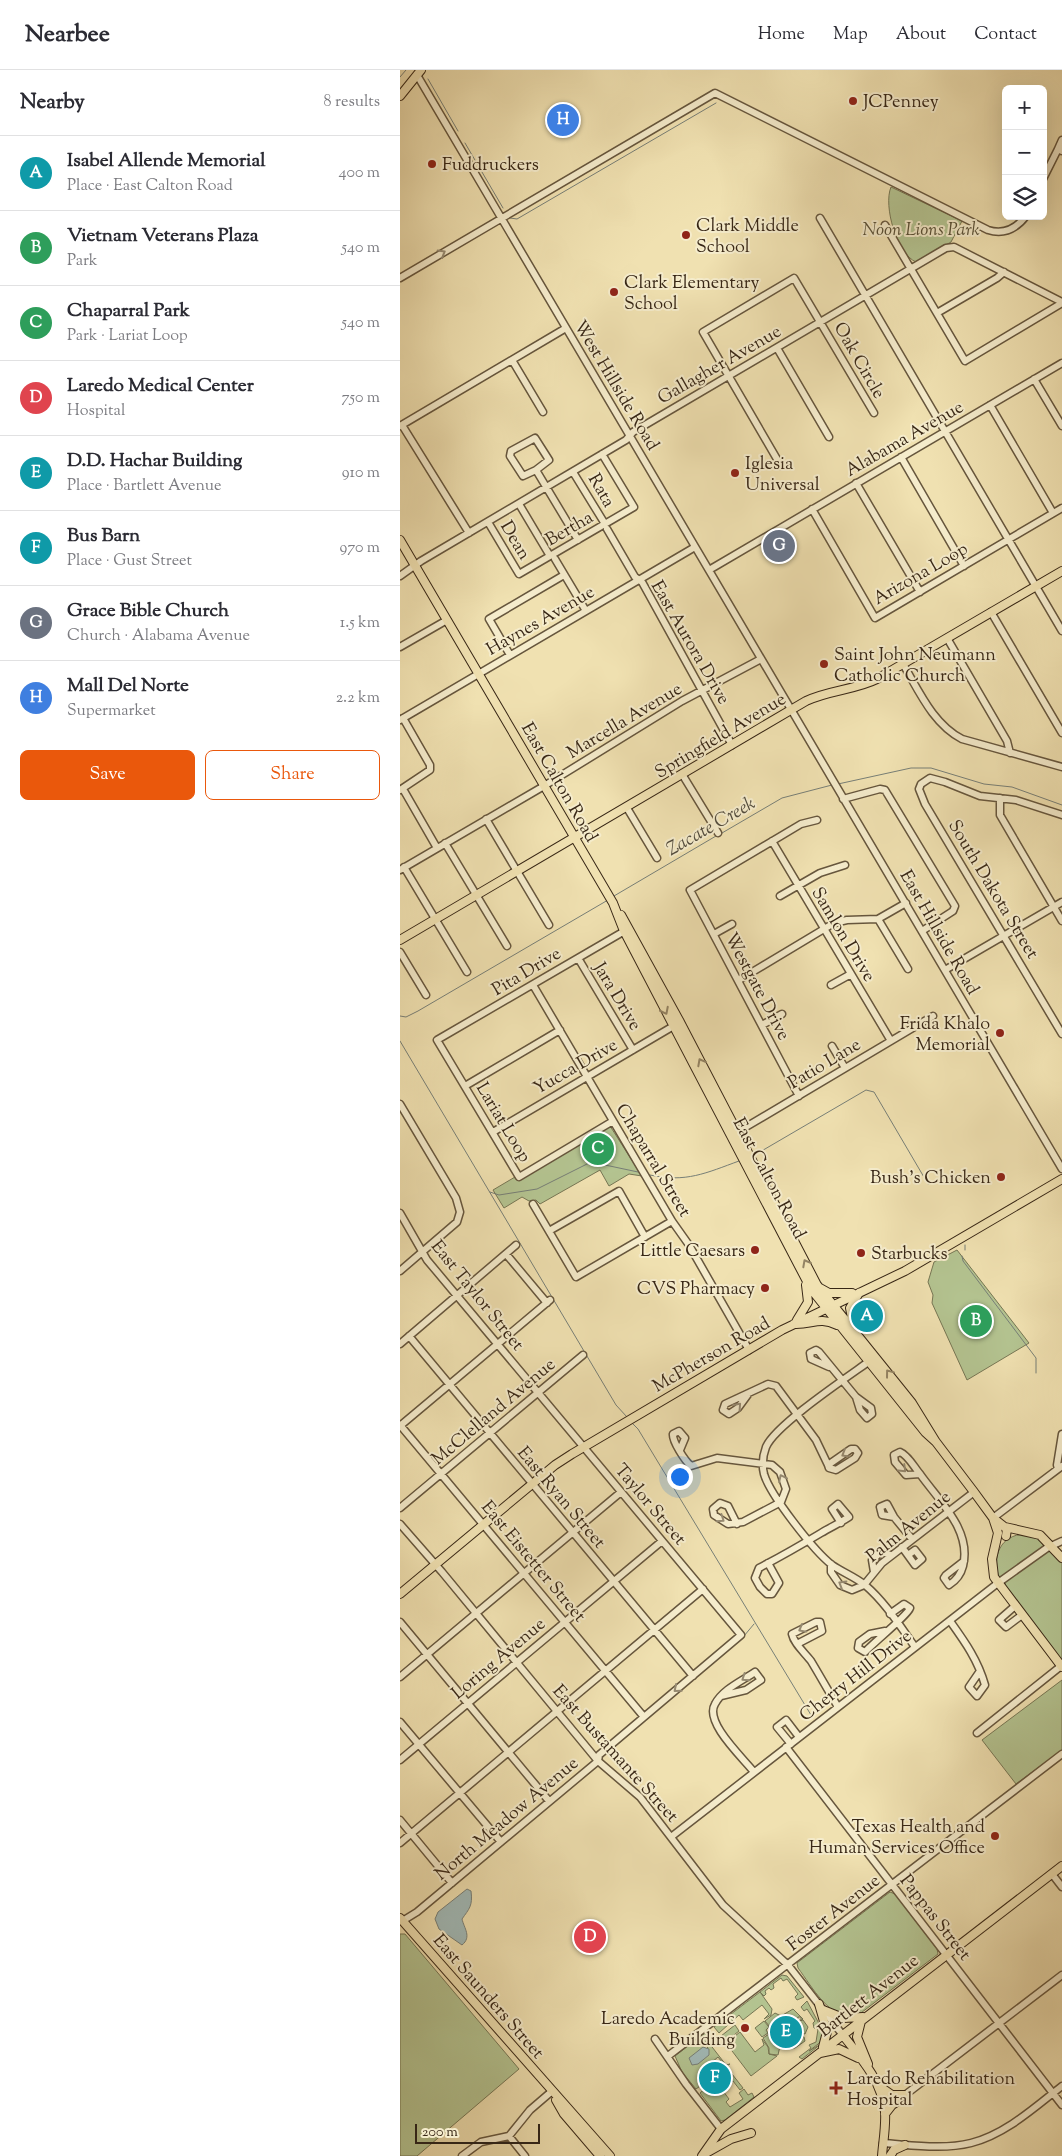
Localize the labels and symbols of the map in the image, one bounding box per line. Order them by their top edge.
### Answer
place label: JCPenney [862,90,939,116]
marker: JCPenney [847,95,859,107]
pin: H [547,101,579,139]
place label: Fuddruckers [442,153,539,179]
marker: Fuddruckers [426,158,438,170]
place label: Clark Middle School [696,214,799,261]
park label: Noon Lions Park [862,218,980,244]
marker: Clark Middle School [680,229,692,241]
one-way arrow [437,249,446,259]
place label: Clark Elementary School [624,271,760,318]
marker: Clark Elementary School [608,286,620,298]
street label: West Hillside Road [566,316,665,456]
street label: Oak Circle [826,318,891,404]
street label: Gallagher Avenue [653,320,787,412]
street label: Alabama Avenue [841,395,969,484]
place label: Iglesia Universal [745,452,820,499]
marker: Iglesia Universal [729,467,741,479]
street label: Rata [580,469,620,513]
street label: Bertha [541,506,599,554]
street label: Dean [492,517,536,566]
pin: G [763,527,795,565]
street label: Arizona Loop [869,537,973,612]
street label: East Aurora Drive [643,576,735,710]
street label: Haynes Avenue [482,580,600,663]
place label: Saint John Neumann Catholic Church [834,643,996,690]
marker: Saint John Neumann Catholic Church [818,658,830,670]
street label: Marcella Avenue [563,677,687,766]
street label: Springfield Avenue [651,687,792,786]
street label: East Calton Road [513,718,603,848]
water label: Zacate Creek [662,791,761,864]
street label: South Dakota Street [940,816,1044,964]
street label: East Hillside Road [892,866,985,1000]
street label: Samlon Drive [804,883,881,987]
street label: Westgate Drive [717,929,796,1045]
street label: Pita Drive [488,942,567,1004]
street label: Jara Drive [585,957,647,1036]
one-way arrow [659,1006,669,1015]
place label: Frida Khalo Memorial [900,1012,990,1059]
marker: Frida Khalo Memorial [994,1027,1006,1039]
street label: Yucca Drive [529,1033,623,1102]
street label: Patio Lane [784,1033,866,1097]
one-way arrow [697,1058,707,1067]
street label: Lariat Loop [468,1078,536,1168]
street label: Chaparral Street [608,1099,696,1223]
street label: East Calton Road [725,1113,811,1244]
pin: C [582,1130,614,1168]
place label: Bush's Chicken [870,1166,991,1192]
marker: Bush's Chicken [995,1171,1007,1183]
street label: East Taylor Street [424,1235,529,1357]
place label: Little Caesars [640,1239,745,1265]
place label: Starbucks [871,1242,948,1268]
marker: Little Caesars [749,1244,761,1256]
marker: Starbucks [855,1247,867,1259]
one-way arrow [802,1260,812,1269]
place label: CVS Pharmacy [637,1277,755,1303]
marker: CVS Pharmacy [759,1282,771,1294]
pin: A [851,1297,883,1335]
pin: B [960,1302,992,1340]
street label: McPherson Road [648,1311,776,1400]
street label: McClelland Avenue [427,1353,562,1472]
one-way arrow [886,1370,894,1379]
one-way arrow [732,1403,741,1412]
street label: East Ryan Street [510,1442,611,1555]
one-way arrow [841,1447,850,1457]
street label: Taylor Street [607,1459,691,1552]
one-way arrow [897,1463,906,1472]
your location [667,1464,693,1490]
one-way arrow [778,1475,788,1484]
street label: Palm Avenue [861,1485,957,1570]
street label: East Eistetter Street [474,1496,591,1629]
one-way arrow [716,1513,725,1523]
one-way arrow [838,1581,847,1591]
street label: Loring Avenue [447,1612,552,1707]
one-way arrow [799,1623,808,1633]
street label: Cherry Hill Drive [795,1624,918,1729]
one-way arrow [741,1672,751,1681]
street label: East Bustamante Street [545,1680,684,1829]
one-way arrow [674,1684,683,1692]
street label: North Meadow Avenue [430,1751,585,1888]
place label: Texas Health and Human Services Office [809,1815,985,1862]
marker: Texas Health and Human Services Office [989,1830,1001,1842]
street label: Foster Avenue [782,1869,886,1958]
street label: Pappas Street [892,1869,977,1967]
pin: D [574,1918,606,1956]
street label: East Saunders Street [426,1929,549,2066]
street label: Bartlett Avenue [813,1949,925,2044]
place label: Laredo Academic Building [601,2007,735,2054]
pin: E [770,2013,802,2051]
marker: Laredo Academic Building [739,2022,751,2034]
pin: F [699,2059,731,2097]
place label: Laredo Rehabilitation Hospital [847,2067,1015,2114]
marker: Laredo Rehabilitation Hospital [829,2081,843,2095]
scale bar [415,2121,540,2144]

